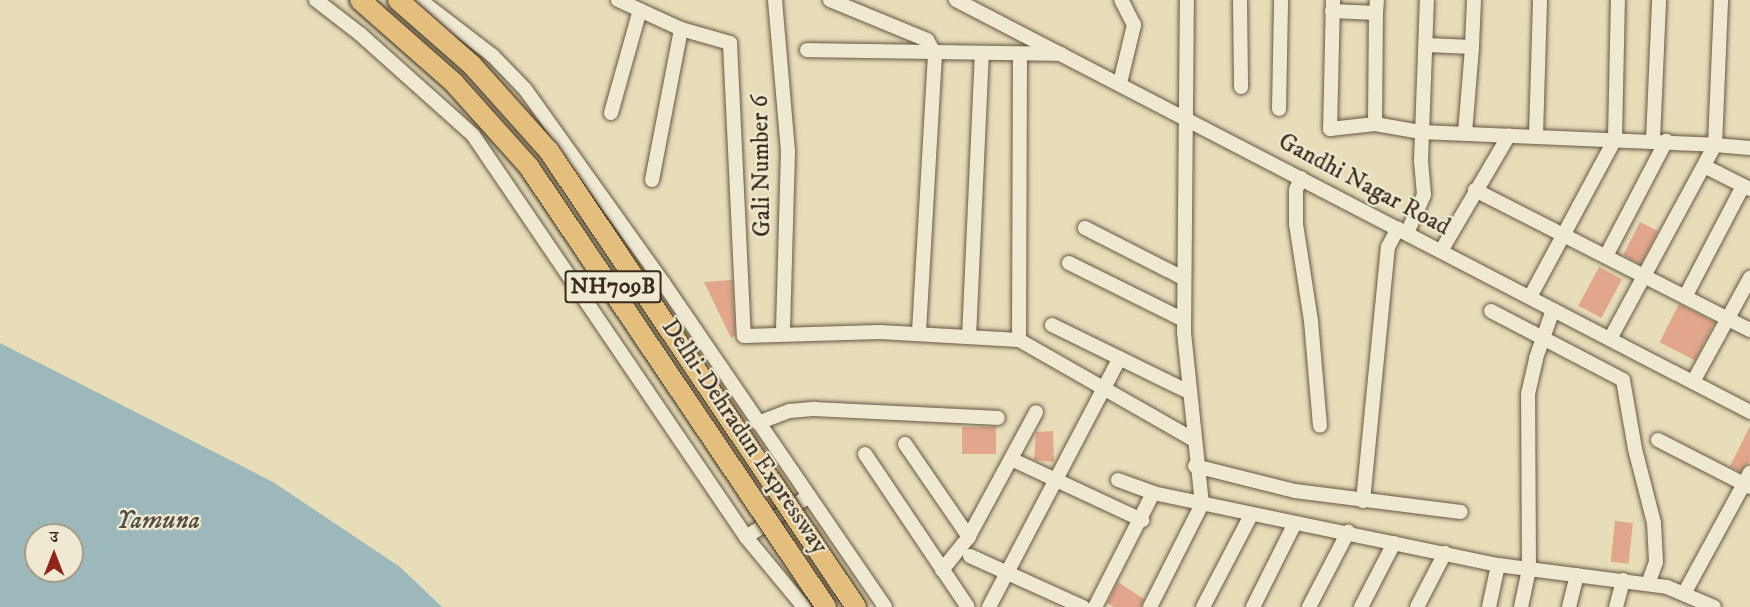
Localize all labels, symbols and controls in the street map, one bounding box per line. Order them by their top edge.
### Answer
street label: Gali Number 6 [746,95,778,237]
street label: Gandhi Nagar Road [1273,128,1455,242]
road number: NH709B [564,268,662,306]
street label: Delhi-Dehradun Expressway [655,314,833,560]
water label: Yamuna [116,505,200,537]
north arrow [24,523,84,583]
text: उ [50,527,58,547]

